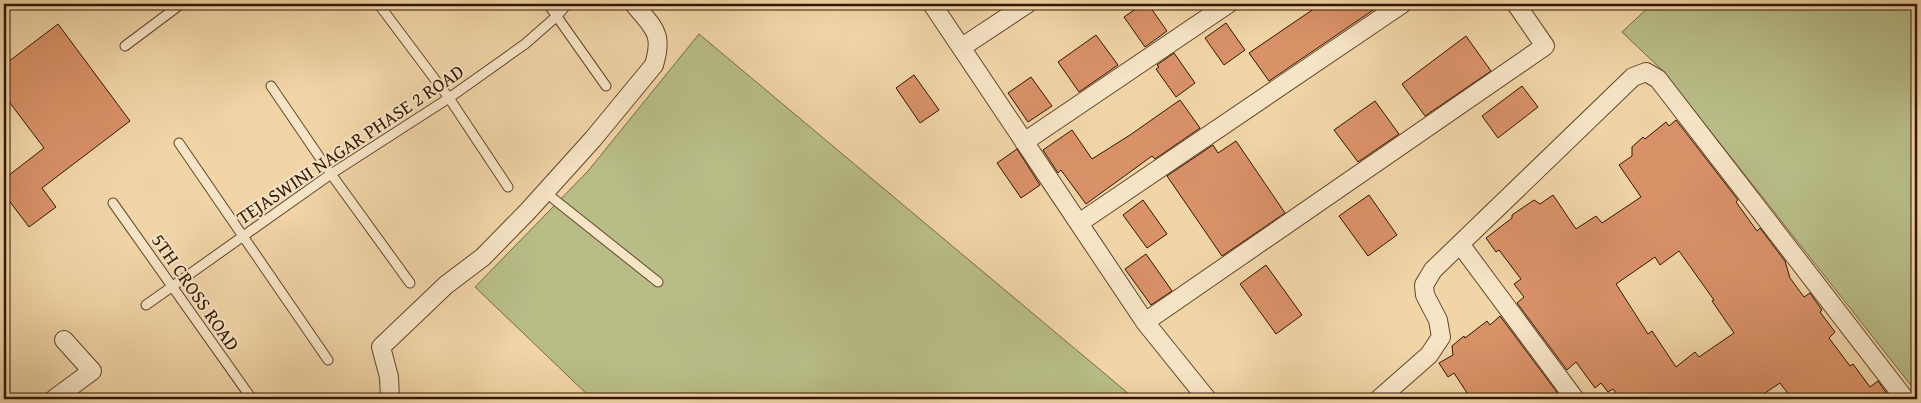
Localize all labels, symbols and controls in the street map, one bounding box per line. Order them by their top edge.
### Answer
street label: TEJASWINI NAGAR PHASE 2 ROAD [231,57,469,231]
street label: 5TH CROSS ROAD [145,228,247,356]

